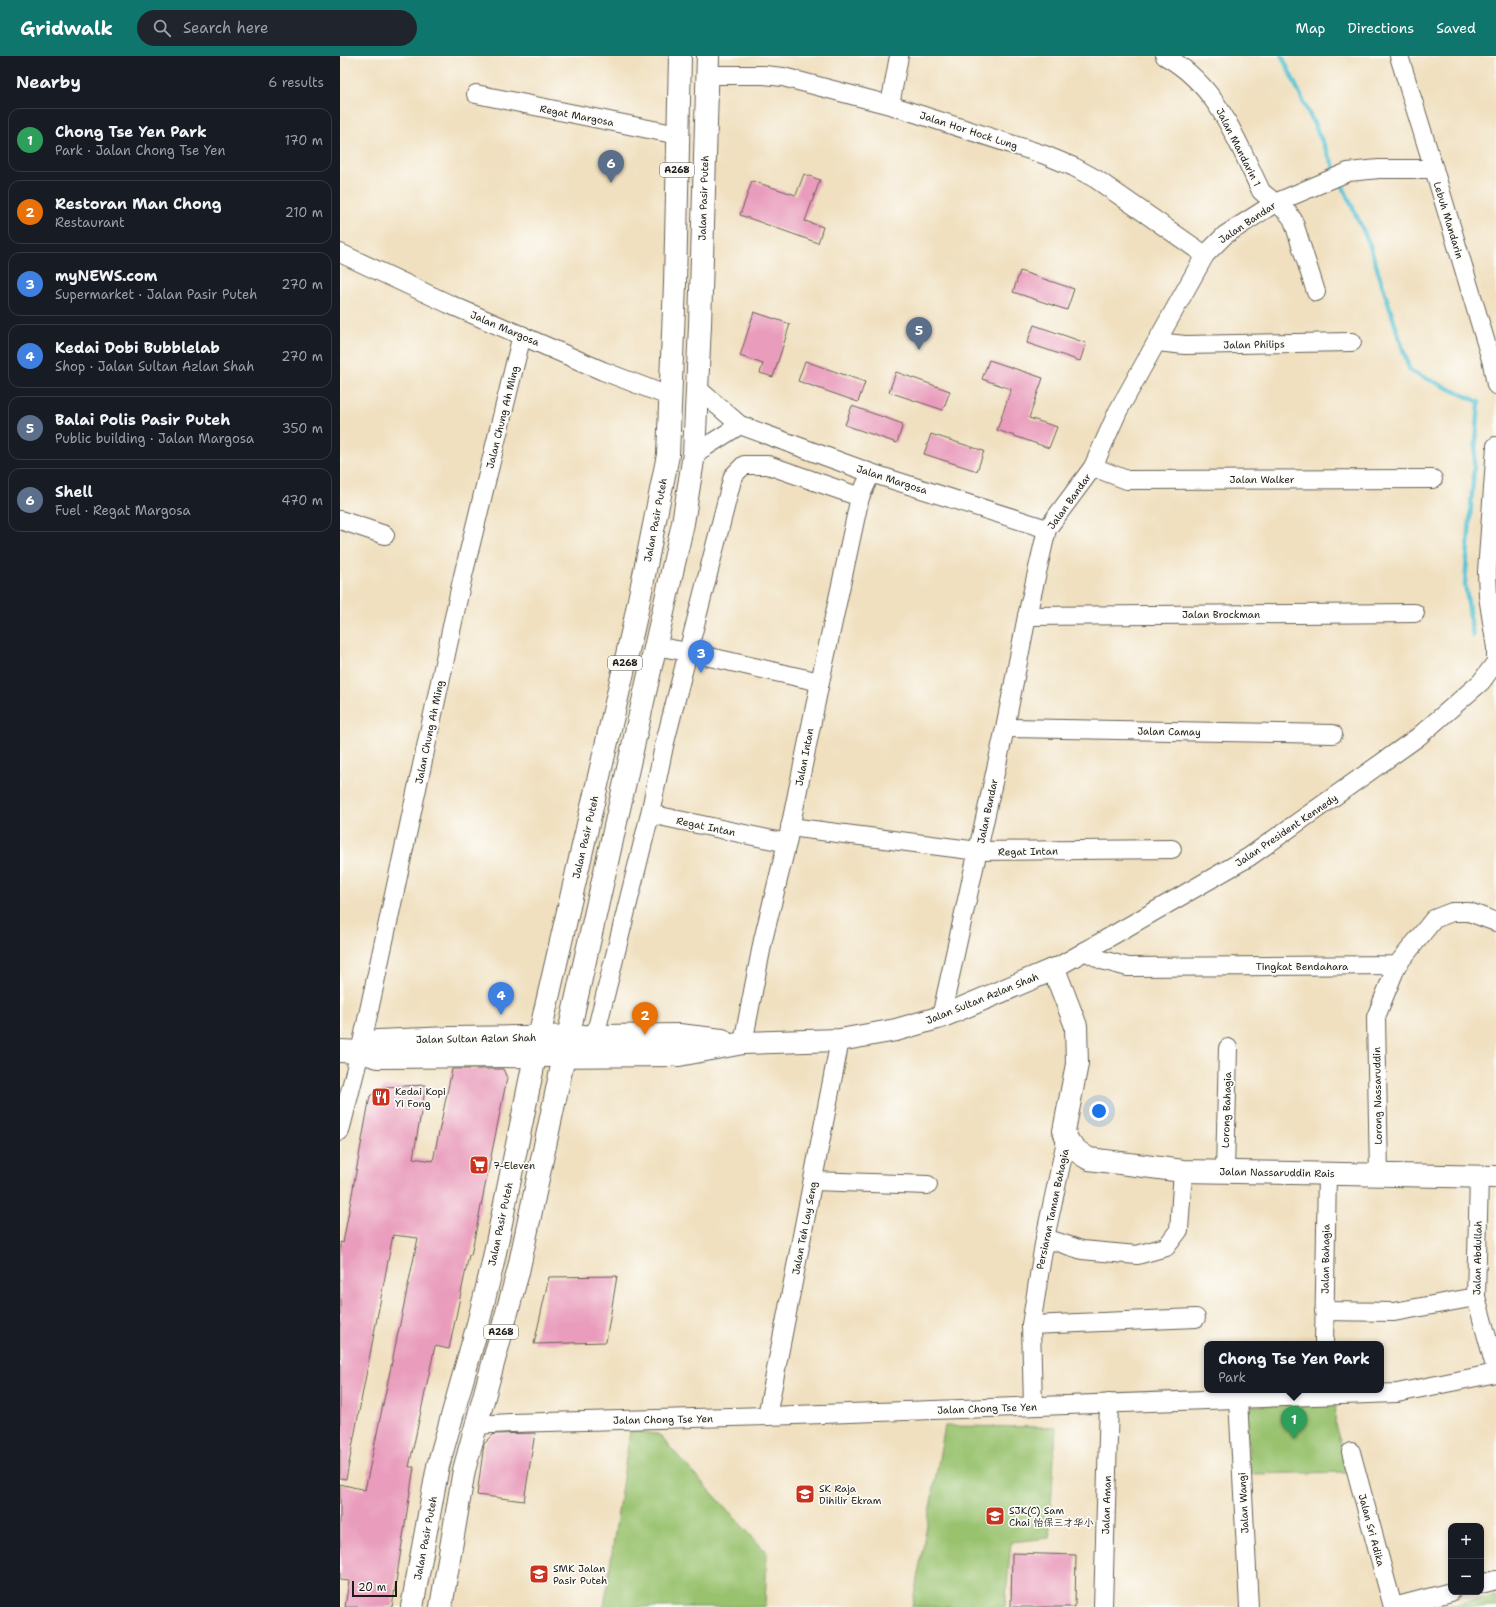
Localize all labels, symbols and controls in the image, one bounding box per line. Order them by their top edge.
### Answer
search box [137,10,417,46]
text: Gridwalk [20,16,113,41]
icon: search [151,17,173,39]
text: Search here [183,18,269,38]
text: Map [1296,19,1326,37]
text: Directions [1348,19,1414,37]
text: Saved [1436,19,1476,37]
text: Nearby [16,71,81,93]
text: 6 results [268,74,324,91]
street label: Regat Margosa [539,102,616,129]
street label: Jalan Mandarin 1 [1213,106,1264,188]
street label: Jalan Hor Hock Lung [918,108,1020,152]
text: Chong Tse Yen Park [55,122,207,142]
text: 1 [27,132,33,149]
text: 170 m [285,132,323,149]
text: Park · Jalan Chong Tse Yen [55,142,225,159]
pin: 6 [598,150,624,183]
street label: Jalan Pasir Puteh [696,155,711,241]
road number: A268 [660,163,694,177]
street label: Lebuh Mandarin [1431,180,1466,260]
text: Restoran Man Chong [55,194,221,214]
street label: Jalan Bandar [1216,198,1279,246]
text: 2 [25,204,35,221]
text: 210 m [285,204,323,221]
text: Restaurant [55,214,125,231]
text: myNEWS.com [55,266,158,286]
text: 3 [25,276,35,293]
text: 270 m [281,276,323,293]
text: Supermarket · Jalan Pasir Puteh [55,286,257,303]
street label: Jalan Margosa [468,308,542,349]
pin: 5 [906,317,932,350]
street label: Jalan Philips [1223,337,1285,352]
text: Kedai Dobi Bubblelab [55,338,220,358]
text: 4 [25,348,35,365]
text: 270 m [281,348,323,365]
text: Shop · Jalan Sultan Azlan Shah [55,358,254,375]
street label: Jalan Chung Ah Ming [483,364,522,470]
text: Balai Polis Pasir Puteh [55,410,230,430]
text: 5 [26,420,34,437]
text: 350 m [282,420,323,437]
text: Public building · Jalan Margosa [55,430,254,447]
street label: Jalan Margosa [855,462,930,497]
street label: Jalan Bandar [1045,471,1094,532]
street label: Jalan Walker [1230,473,1295,486]
street label: Jalan Pasir Puteh [641,477,670,563]
text: Shell [55,482,93,502]
text: 6 [25,492,35,509]
text: 470 m [281,492,323,509]
text: Fuel · Regat Margosa [55,502,191,519]
street label: Jalan Brockman [1182,608,1260,621]
pin: 3 [688,640,714,673]
road number: A268 [608,656,642,670]
street label: Jalan Chung Ah Ming [412,679,447,785]
street label: Jalan Camay [1137,724,1201,739]
street label: Jalan Intan [793,727,816,787]
street label: Jalan Bandar [974,777,1001,845]
street label: Jalan President Kennedy [1233,791,1340,870]
street label: Jalan Pasir Puteh [570,794,601,880]
street label: Regat Intan [675,814,737,839]
street label: Regat Intan [998,844,1058,859]
street label: Tingkat Bendahara [1256,960,1349,973]
street label: Jalan Sultan Azlan Shah [924,970,1040,1027]
pin: 4 [488,982,514,1015]
pin: 2 [632,1002,658,1035]
street label: Jalan Sultan Azlan Shah [416,1031,536,1046]
street label: Lorong Nassaruddin [1370,1047,1385,1145]
street label: Lorong Bahagia [1219,1071,1234,1148]
place label: Kedai Kopi Yi Fong [395,1085,446,1110]
restaurant icon: Kedai Kopi Yi Fong [370,1086,392,1108]
your location [1089,1101,1109,1121]
street label: Persiaran Taman Bahagia [1033,1147,1072,1271]
supermarket icon: 7-Eleven [468,1154,490,1176]
place label: 7-Eleven [493,1159,535,1172]
street label: Jalan Nassaruddin Rais [1219,1165,1335,1180]
street label: Jalan Teh Lay Seng [789,1180,820,1276]
street label: Jalan Pasir Puteh [485,1181,516,1267]
street label: Jalan Abdullah [1470,1221,1485,1295]
street label: Jalan Bahagia [1318,1223,1333,1294]
road number: A268 [484,1325,518,1339]
popup [1204,1341,1384,1393]
text: Chong Tse Yen Park [1218,1349,1370,1369]
text: Park [1218,1369,1246,1386]
street label: Jalan Chong Tse Yen [937,1400,1037,1417]
pin: 1 [1281,1406,1307,1439]
street label: Jalan Chong Tse Yen [613,1412,713,1427]
street label: Jalan Wangi [1235,1472,1252,1534]
street label: Jalan Aman [1099,1475,1114,1535]
place label: SK Raja Dihilir Ekram [819,1482,882,1507]
school or university icon: SK Raja Dihilir Ekram [794,1483,816,1505]
street label: Jalan Sri Adika [1356,1492,1388,1569]
street label: Jalan Pasir Puteh [411,1495,440,1581]
place label: SJK(C) Sam Chai 怡保三才华小 [1009,1504,1094,1529]
school or university icon: SJK(C) Sam Chai 怡保三才华小 [984,1505,1006,1527]
map controls [1448,1523,1484,1595]
button: + [1448,1523,1484,1559]
button: − [1448,1559,1484,1595]
place label: SMK Jalan Pasir Puteh [553,1562,607,1587]
school or university icon: SMK Jalan Pasir Puteh [528,1563,550,1585]
scale bar [352,1579,397,1598]
text: 20 m [358,1580,386,1595]

